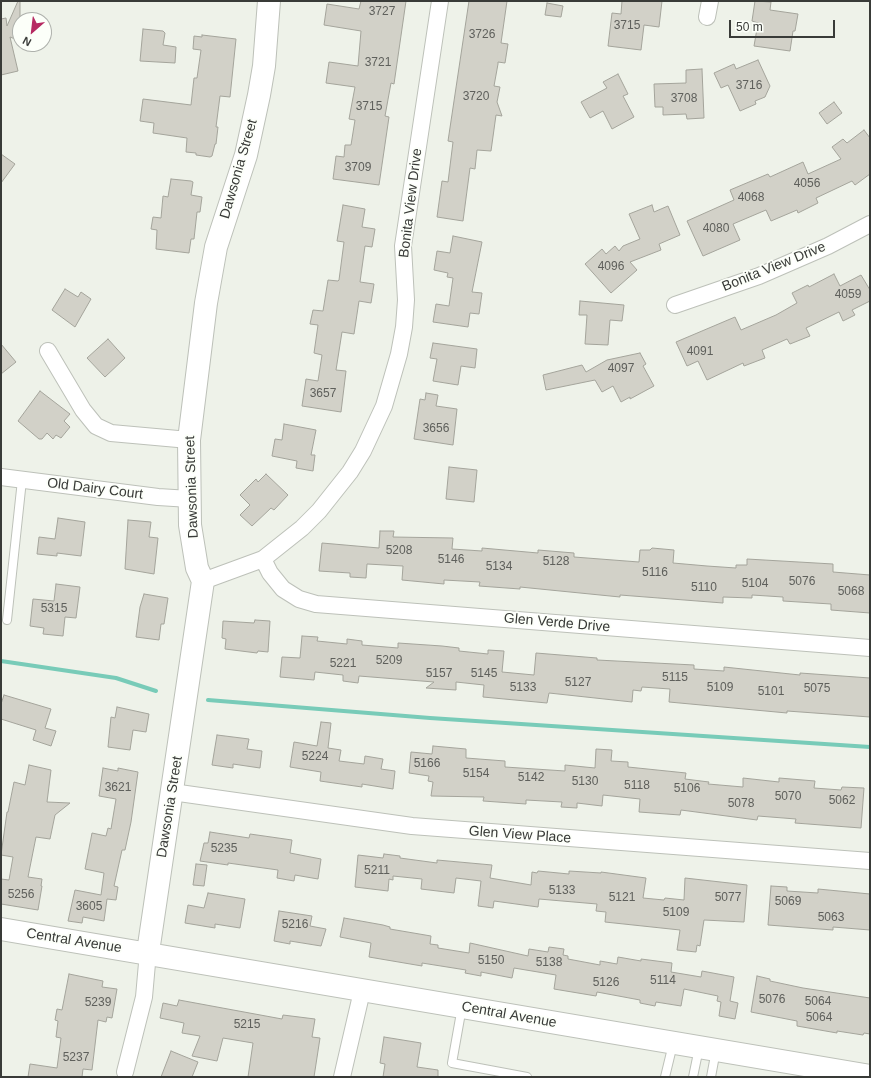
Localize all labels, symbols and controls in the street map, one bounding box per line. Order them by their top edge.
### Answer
house number: 3727 [369,5,395,19]
north arrow [12,12,52,52]
scale bar [731,12,837,38]
house number: 3715 [614,19,640,33]
text: 50 m [736,20,763,34]
house number: 3726 [469,28,495,42]
text: N [21,35,33,49]
house number: 3721 [365,56,391,70]
house number: 3716 [736,79,762,93]
house number: 3720 [463,90,489,104]
house number: 3708 [671,92,697,106]
house number: 3715 [356,100,382,114]
street label: Dawsonia Street [217,117,261,221]
street label: Bonita View Drive [396,147,426,259]
house number: 3709 [345,161,371,175]
house number: 4056 [794,177,820,191]
house number: 4068 [738,191,764,205]
house number: 4080 [703,222,729,236]
street label: Bonita View Drive [720,239,828,295]
house number: 4096 [598,260,624,274]
house number: 4059 [835,288,861,302]
house number: 4091 [687,345,713,359]
house number: 4097 [608,362,634,376]
house number: 3657 [310,387,336,401]
house number: 3656 [423,422,449,436]
street label: Dawsonia Street [182,435,202,539]
street label: Old Dairy Court [46,475,144,503]
house number: 5208 [386,544,412,558]
house number: 5146 [438,553,464,567]
house number: 5128 [543,555,569,569]
house number: 5134 [486,560,512,574]
house number: 5116 [642,566,668,580]
house number: 5076 [789,575,815,589]
house number: 5104 [742,577,768,591]
house number: 5110 [691,581,717,595]
house number: 5068 [838,585,864,599]
house number: 5315 [41,602,67,616]
street label: Glen Verde Drive [503,610,611,636]
house number: 5209 [376,654,402,668]
house number: 5221 [330,657,356,671]
house number: 5157 [426,667,452,681]
house number: 5145 [471,667,497,681]
house number: 5115 [662,671,688,685]
house number: 5127 [565,676,591,690]
house number: 5133 [510,681,536,695]
house number: 5109 [707,681,733,695]
house number: 5075 [804,682,830,696]
house number: 5101 [758,685,784,699]
house number: 5224 [302,750,328,764]
street label: Dawsonia Street [154,755,186,859]
house number: 5166 [414,757,440,771]
house number: 5154 [463,767,489,781]
house number: 5142 [518,771,544,785]
house number: 5130 [572,775,598,789]
house number: 5118 [624,779,650,793]
house number: 3621 [105,781,131,795]
house number: 5106 [674,782,700,796]
house number: 5070 [775,790,801,804]
house number: 5062 [829,794,855,808]
house number: 5078 [728,797,754,811]
street label: Glen View Place [468,823,572,847]
house number: 5235 [211,842,237,856]
house number: 5211 [364,864,390,878]
house number: 5133 [549,884,575,898]
house number: 5256 [8,888,34,902]
house number: 5121 [609,891,635,905]
house number: 5077 [715,891,741,905]
house number: 5069 [775,895,801,909]
house number: 3605 [76,900,102,914]
house number: 5109 [663,906,689,920]
house number: 5063 [818,911,844,925]
house number: 5216 [282,918,308,932]
street label: Central Avenue [25,925,123,957]
house number: 5150 [478,954,504,968]
house number: 5138 [536,956,562,970]
house number: 5114 [650,974,676,988]
house number: 5126 [593,976,619,990]
house number: 5076 [759,993,785,1007]
house number: 5064 [805,995,831,1009]
house number: 5239 [85,996,111,1010]
street label: Central Avenue [460,998,558,1032]
house number: 5064 [806,1011,832,1025]
house number: 5215 [234,1018,260,1032]
house number: 5237 [63,1051,89,1065]

